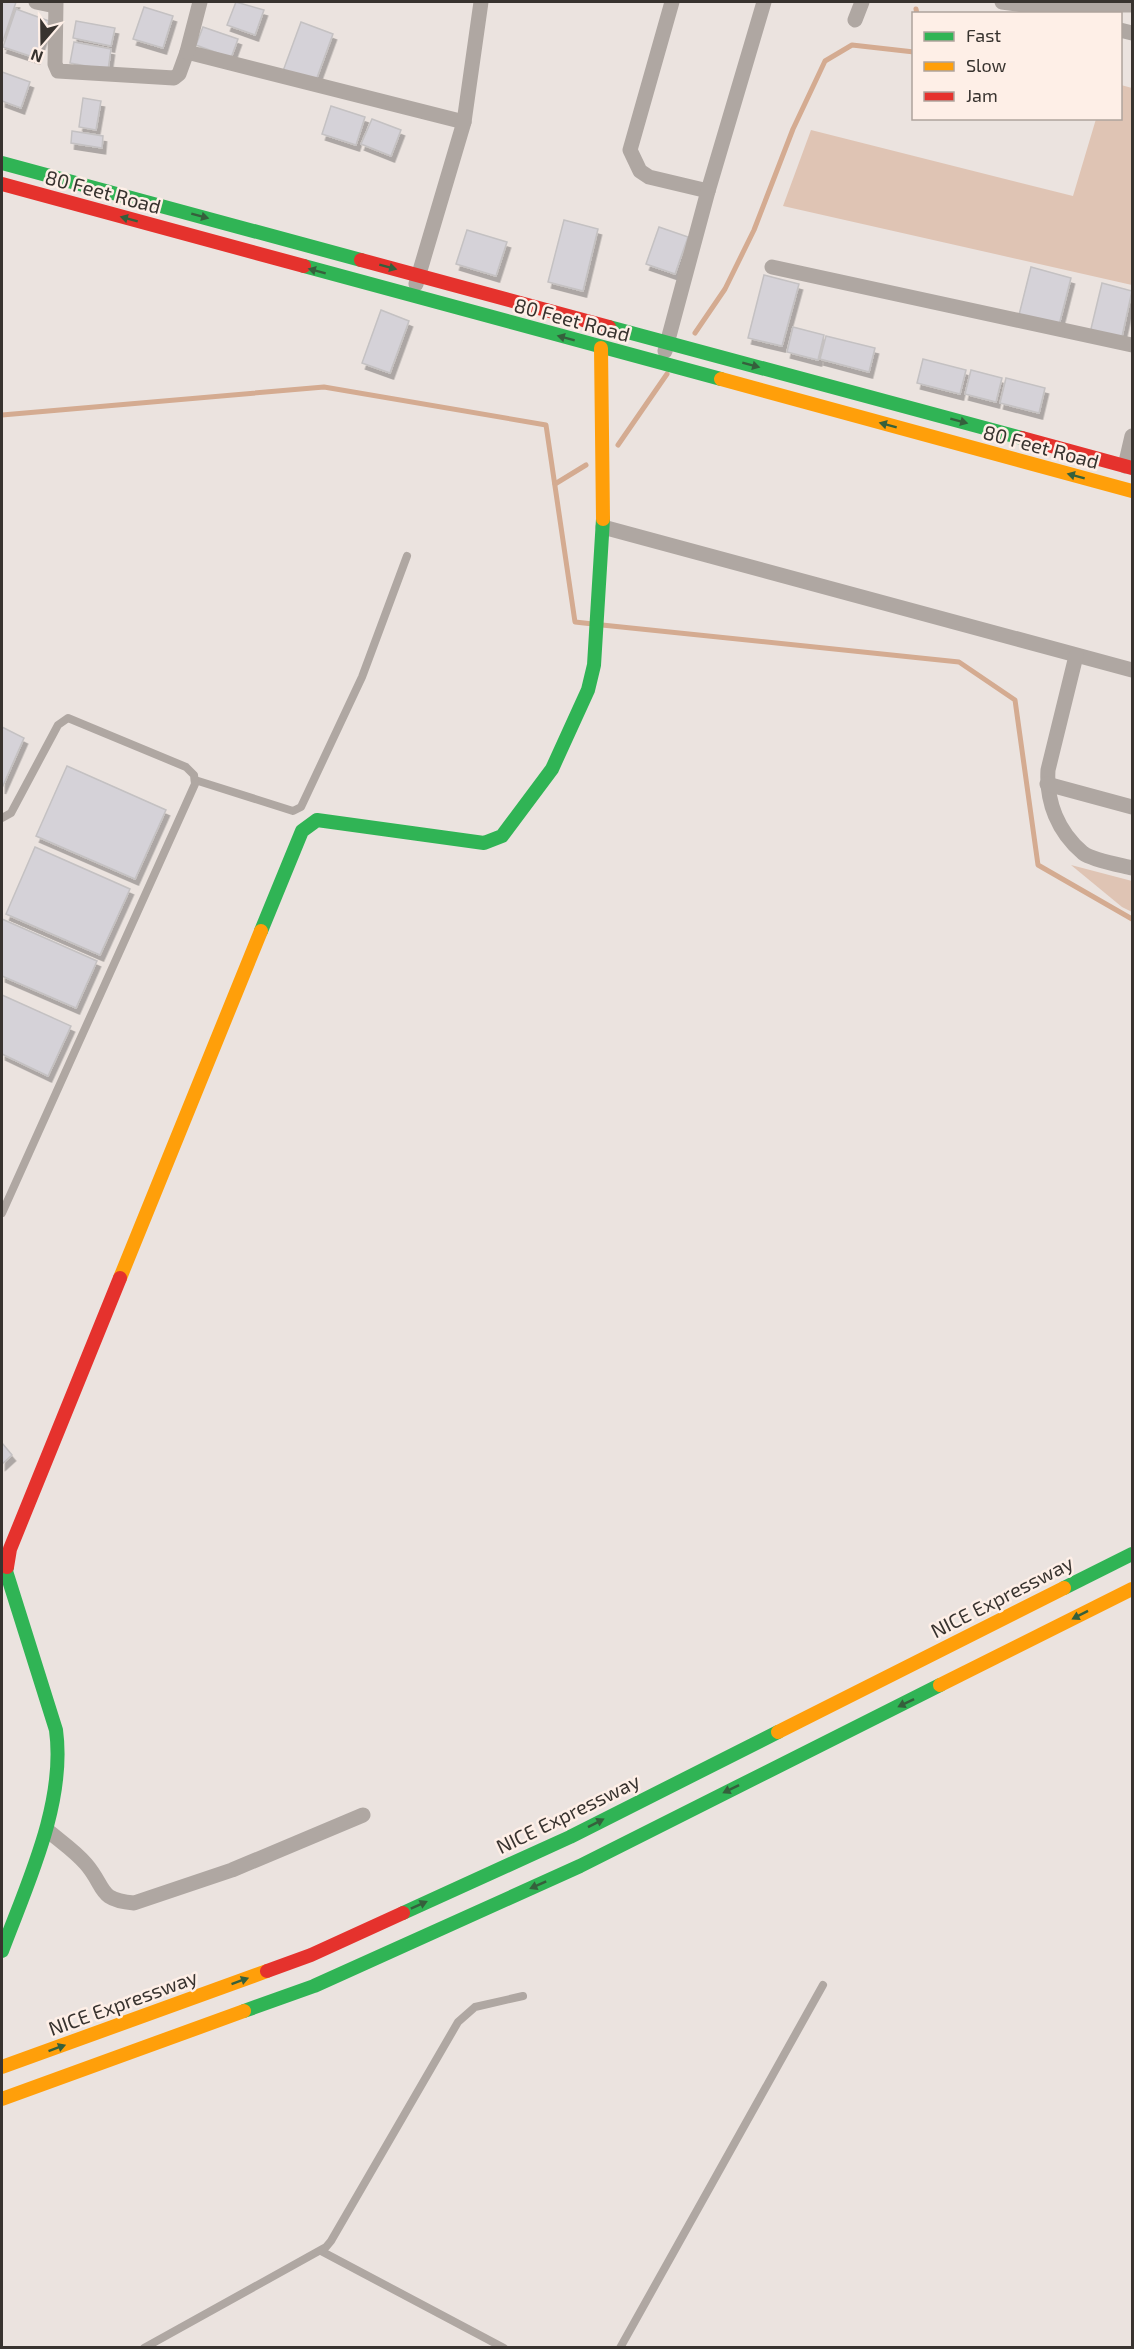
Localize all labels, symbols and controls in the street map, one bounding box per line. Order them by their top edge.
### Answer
north arrow [12,12,72,72]
legend [912,12,1122,120]
text: Fast [966,24,1001,46]
text: N [28,46,45,67]
text: Slow [966,54,1007,76]
text: Jam [966,84,998,106]
street label: 80 Feet Road [43,164,164,218]
one-way arrow [191,212,209,222]
one-way arrow [120,214,138,224]
one-way arrow [379,263,397,272]
one-way arrow [308,266,326,275]
street label: 80 Feet Road [512,292,633,346]
one-way arrow [557,333,575,342]
one-way arrow [742,361,760,370]
one-way arrow [951,417,969,426]
street label: 80 Feet Road [981,419,1102,473]
one-way arrow [879,420,897,429]
one-way arrow [1067,471,1085,481]
street label: NICE Expressway [926,1550,1077,1642]
one-way arrow [1072,1611,1089,1620]
one-way arrow [898,1698,915,1708]
street label: NICE Expressway [492,1768,644,1858]
one-way arrow [723,1785,740,1794]
one-way arrow [588,1819,605,1828]
one-way arrow [528,1880,546,1890]
one-way arrow [411,1901,428,1910]
street label: NICE Expressway [45,1964,201,2040]
one-way arrow [231,1975,249,1985]
one-way arrow [48,2042,66,2052]

